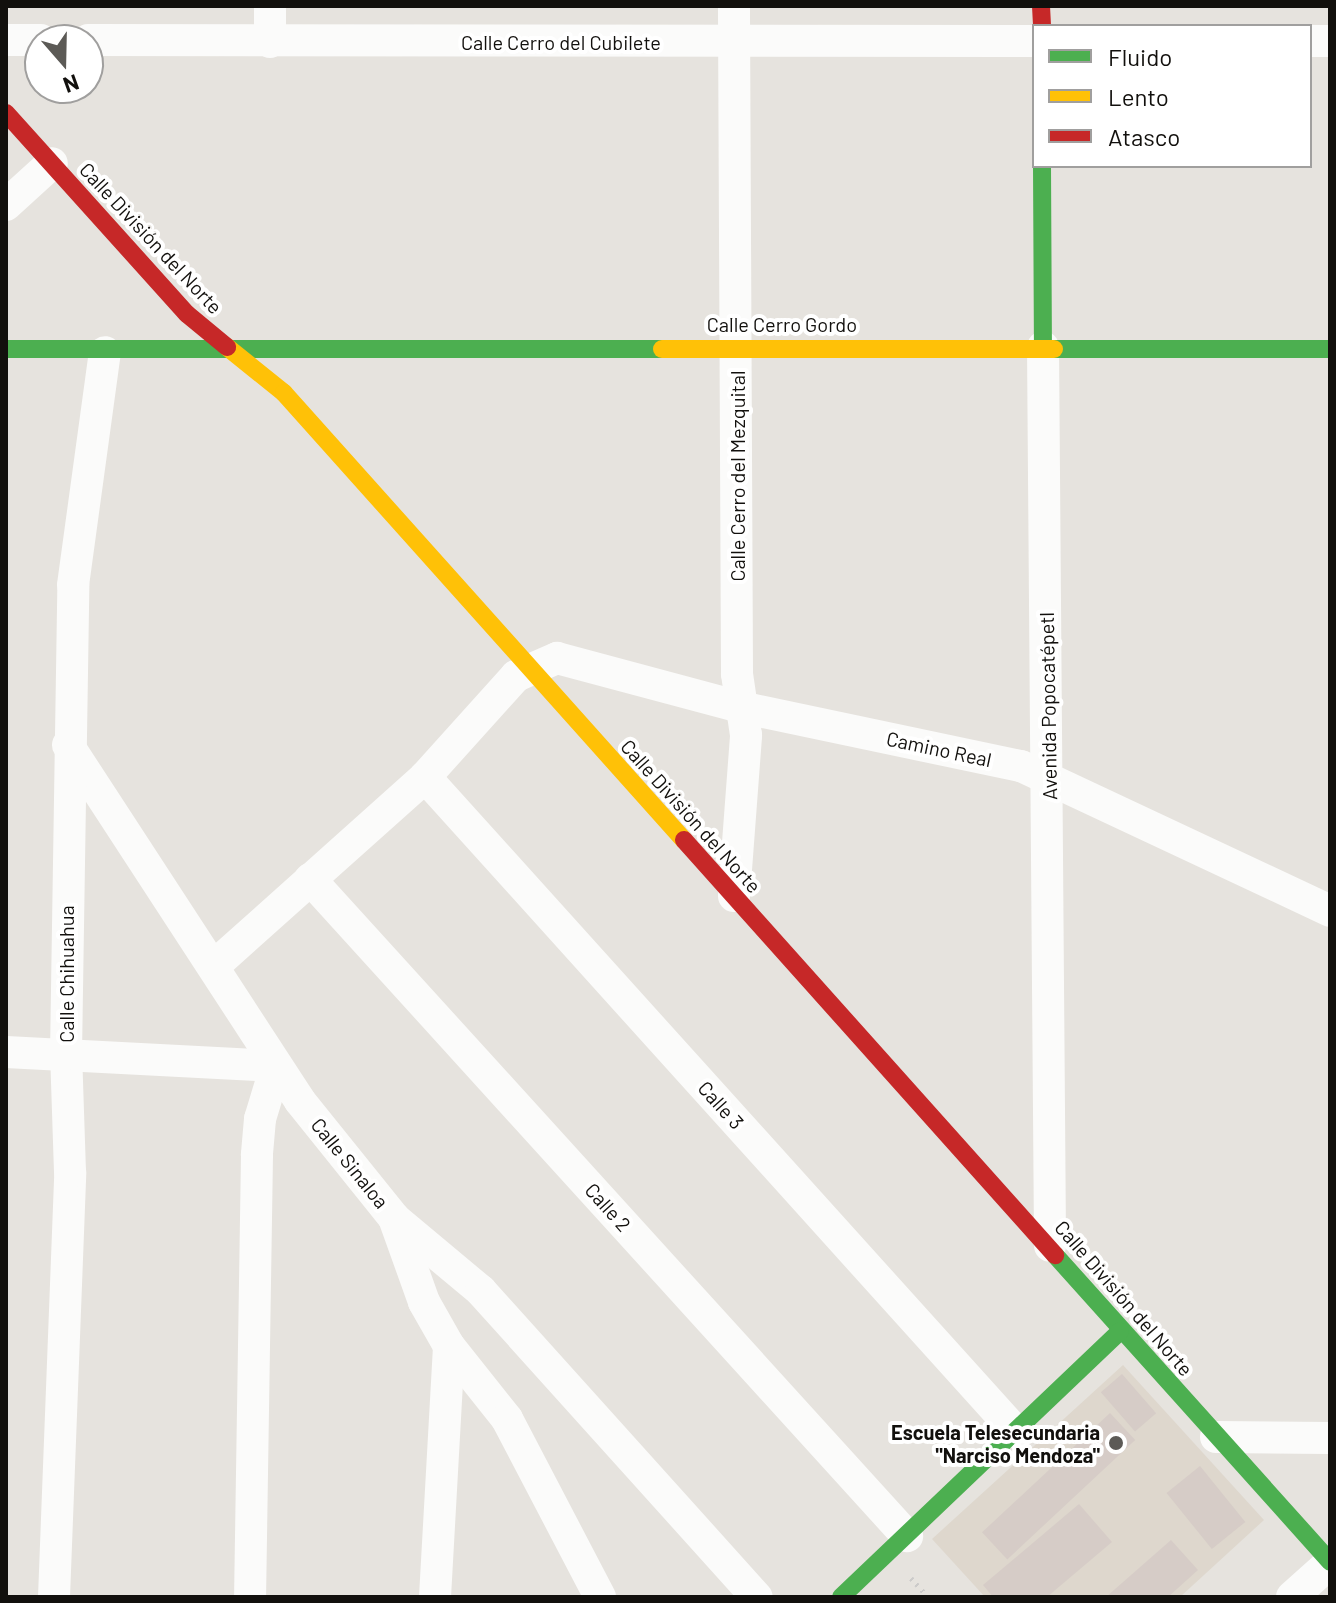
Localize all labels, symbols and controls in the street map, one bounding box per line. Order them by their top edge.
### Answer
north arrow [24,24,104,104]
legend [1032,24,1312,168]
street label: Calle Cerro del Cubilete [461,30,661,54]
text: Fluido [1108,42,1172,71]
text: N [60,70,83,99]
text: Lento [1108,82,1169,111]
text: Atasco [1108,122,1180,151]
street label: Calle División del Norte [75,157,227,319]
street label: Calle Cerro Gordo [707,312,857,336]
street label: Calle Cerro del Mezquital [725,370,749,582]
street label: Avenida Popocatépetl [1034,612,1062,800]
street label: Camino Real [884,726,994,772]
street label: Calle División del Norte [616,734,766,898]
street label: Calle Chihuahua [54,905,78,1043]
street label: Calle 3 [693,1076,749,1134]
street label: Calle Sinaloa [306,1113,394,1213]
street label: Calle 2 [580,1178,636,1236]
street label: Calle División del Norte [1050,1215,1198,1381]
place label: Escuela Telesecundaria "Narciso Mendoza" [891,1420,1100,1467]
marker: Escuela Telesecundaria "Narciso Mendoza" [1107,1434,1125,1452]

